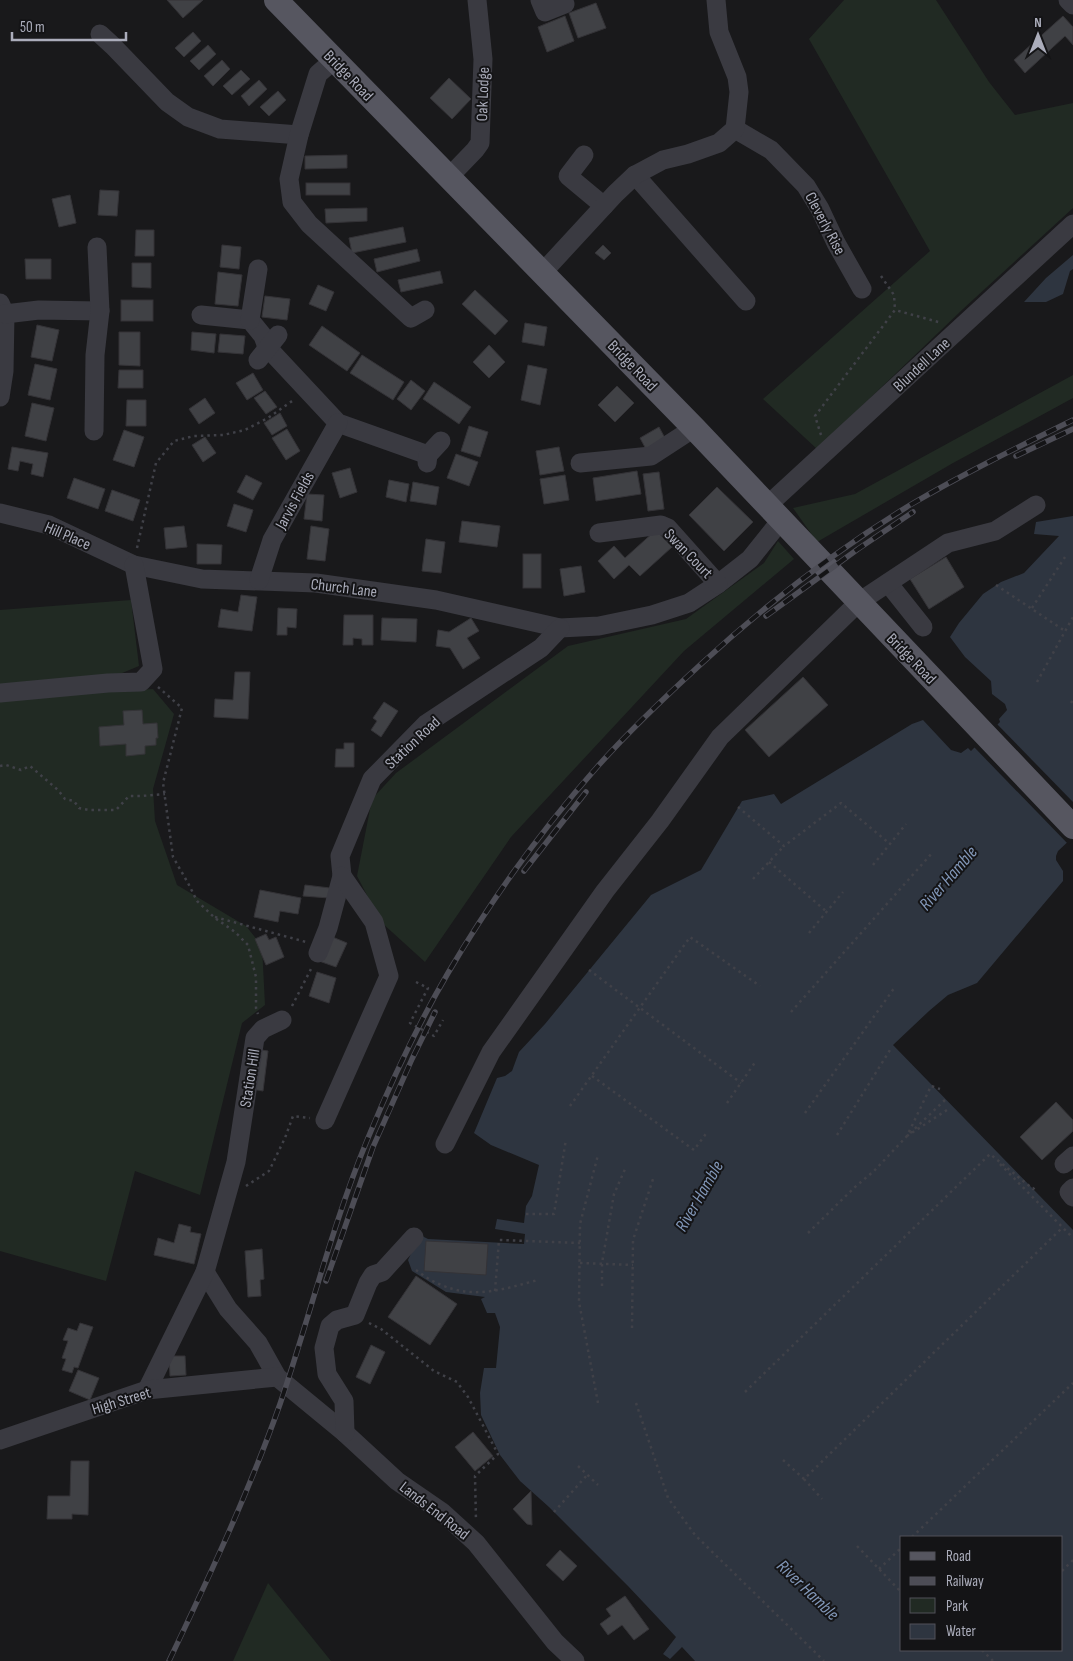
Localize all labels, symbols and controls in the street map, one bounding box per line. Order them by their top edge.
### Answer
scale bar [12,10,126,42]
north arrow [1013,10,1063,60]
text: N [1034,14,1042,31]
text: 50 m [20,18,45,37]
street label: Bridge Road [319,47,377,105]
street label: Oak Lodge [473,67,494,122]
street label: Cleverly Rise [800,189,849,258]
street label: Blundell Lane [890,334,954,396]
street label: Bridge Road [603,337,661,395]
street label: Jarvis Fields [271,468,319,534]
street label: Hill Place [41,518,93,555]
street label: Swan Court [660,525,716,583]
street label: Church Lane [310,575,378,602]
street label: Bridge Road [882,630,940,688]
street label: Station Road [382,713,444,773]
water label: River Hamble [915,842,982,915]
street label: Station Hill [237,1048,264,1109]
water label: River Hamble [671,1157,728,1235]
street label: High Street [90,1383,153,1419]
street label: Lands End Road [395,1478,473,1544]
legend [900,1536,1063,1651]
text: Road [946,1547,971,1566]
water label: River Hamble [772,1556,843,1625]
text: Railway [946,1572,984,1591]
text: Park [946,1597,968,1616]
text: Water [946,1622,977,1641]

